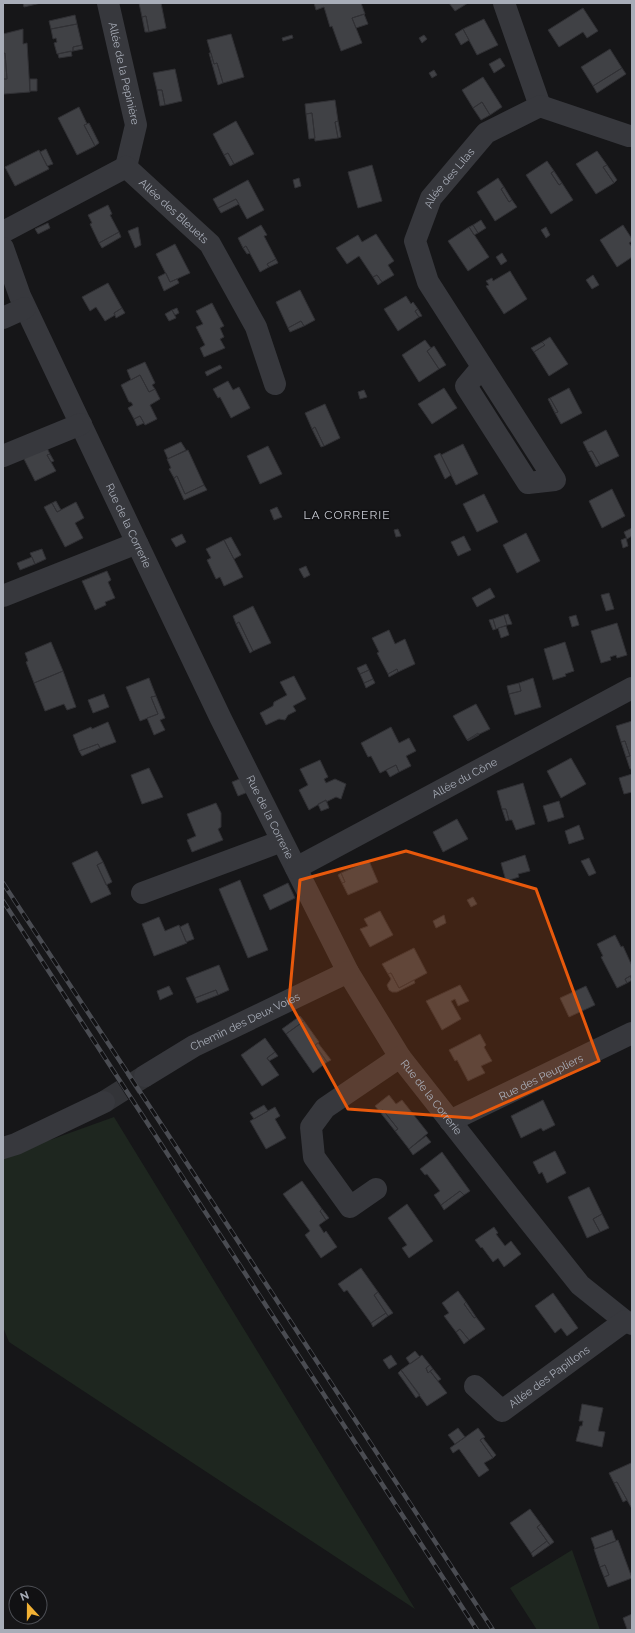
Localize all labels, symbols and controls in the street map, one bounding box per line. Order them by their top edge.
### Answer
street label: Allée de la Pepinière [106,21,142,126]
street label: Allée des Lilas [421,145,477,210]
street label: Allée des Bleuets [136,176,211,246]
street label: Rue de la Correrie [103,481,155,570]
district label: LA CORRERIE [303,508,391,522]
street label: Allée du Cône [429,755,500,801]
street label: Rue de la Correrie [244,773,297,861]
street label: Chemin des Deux Voies [188,990,302,1053]
street label: Rue des Peupliers [497,1051,585,1103]
street label: Rue de la Correrie [398,1057,465,1138]
street label: Allée des Papillons [506,1343,592,1410]
north arrow [8,1585,48,1625]
text: N [18,1589,31,1604]

